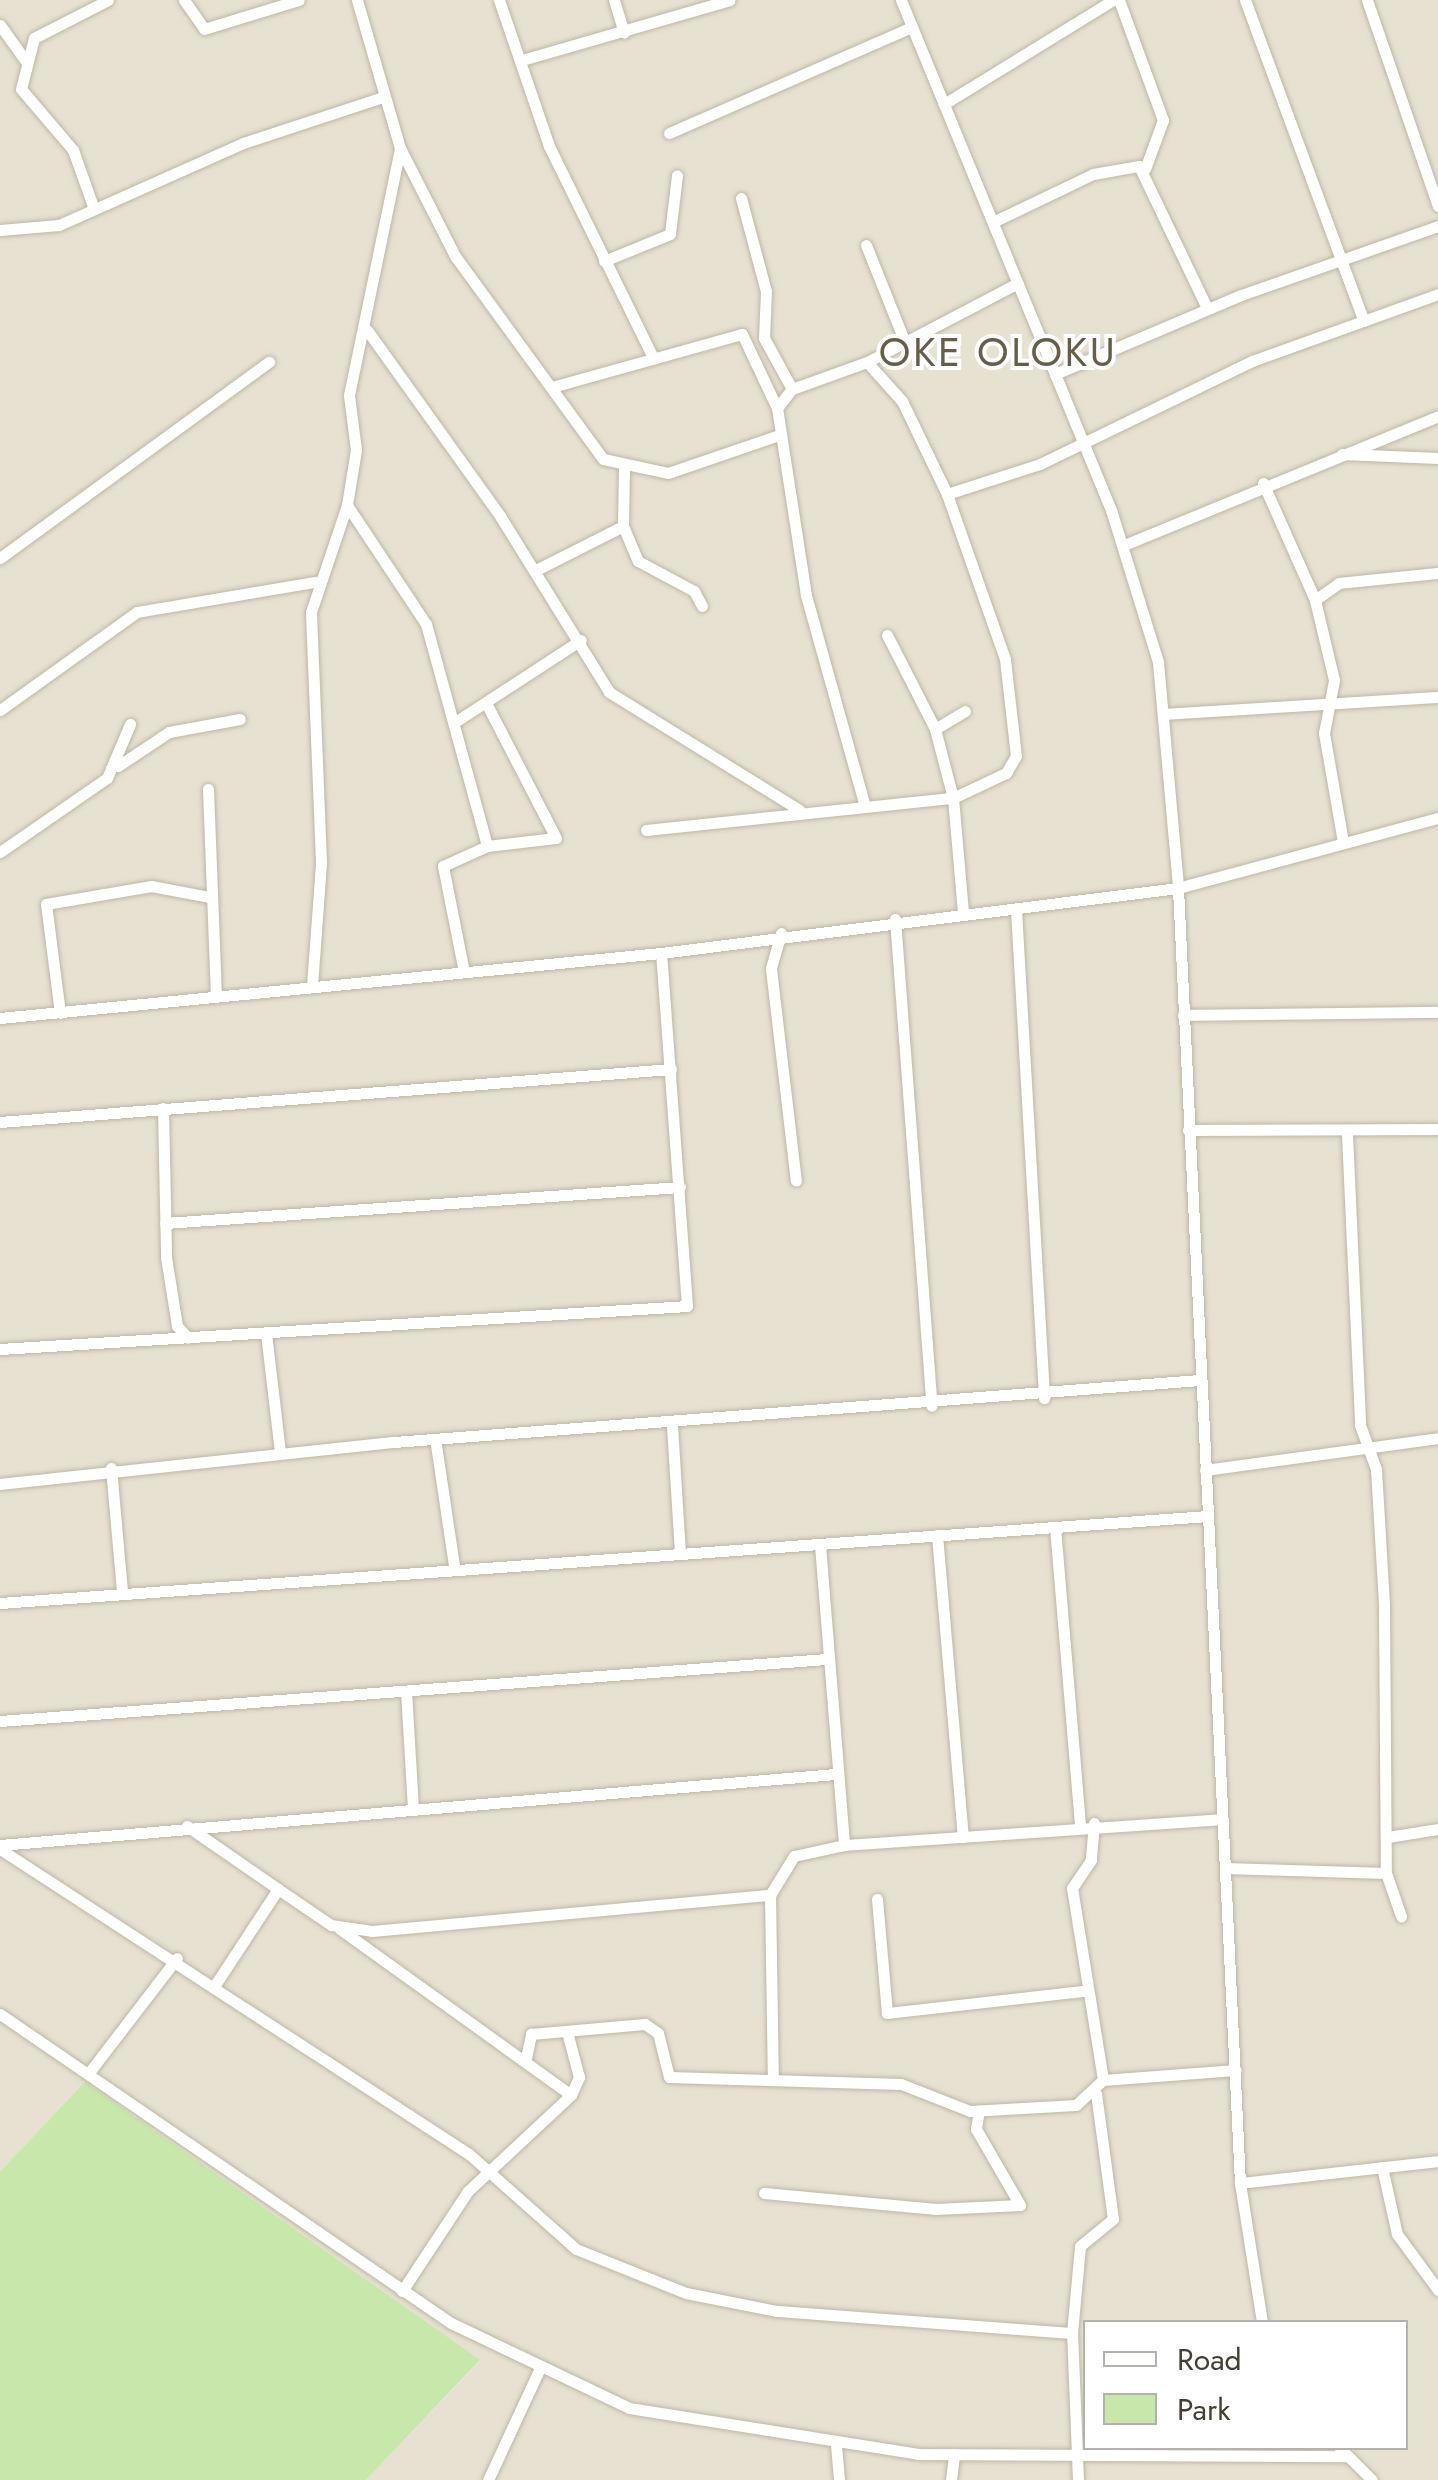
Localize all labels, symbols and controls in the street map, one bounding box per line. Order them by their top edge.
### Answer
district label: OKE OLOKU [879,328,1117,376]
legend [1083,2320,1408,2450]
text: Road [1177,2338,1242,2381]
text: Park [1177,2388,1230,2431]

